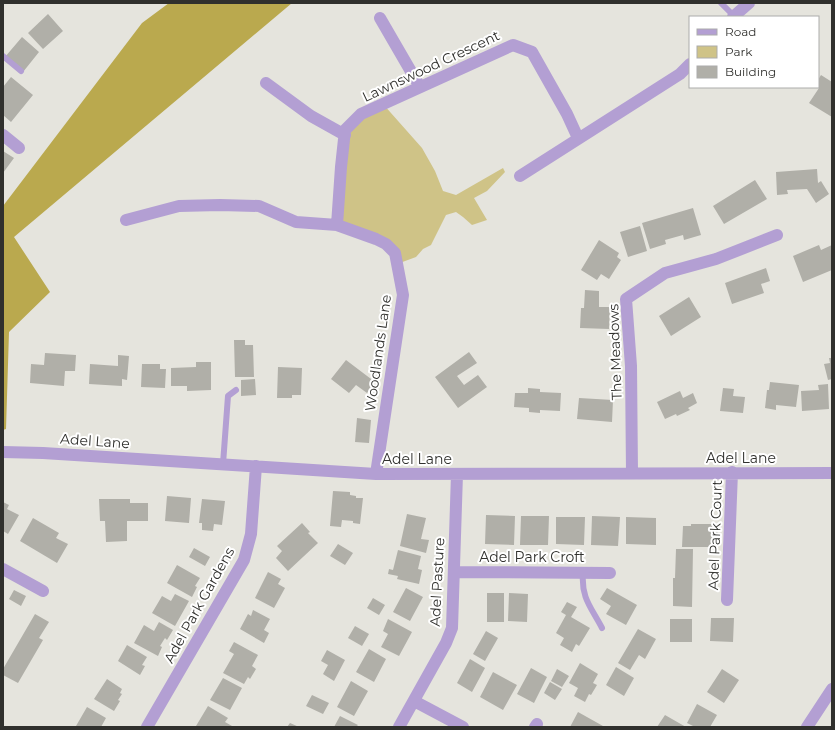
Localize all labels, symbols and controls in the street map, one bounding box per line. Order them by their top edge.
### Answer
legend [689,16,819,88]
text: Road [725,24,756,39]
street label: Lawnswood Crescent [359,26,503,106]
text: Park [725,44,753,59]
text: Building [725,64,776,79]
street label: Woodlands Lane [361,293,395,413]
street label: The Meadows [604,303,626,401]
street label: Adel Lane [60,430,130,452]
street label: Adel Lane [706,449,776,467]
street label: Adel Lane [382,450,452,468]
street label: Adel Park Court [704,479,726,590]
street label: Adel Pasture [426,537,448,627]
street label: Adel Park Gardens [160,544,238,666]
street label: Adel Park Croft [479,548,585,566]

